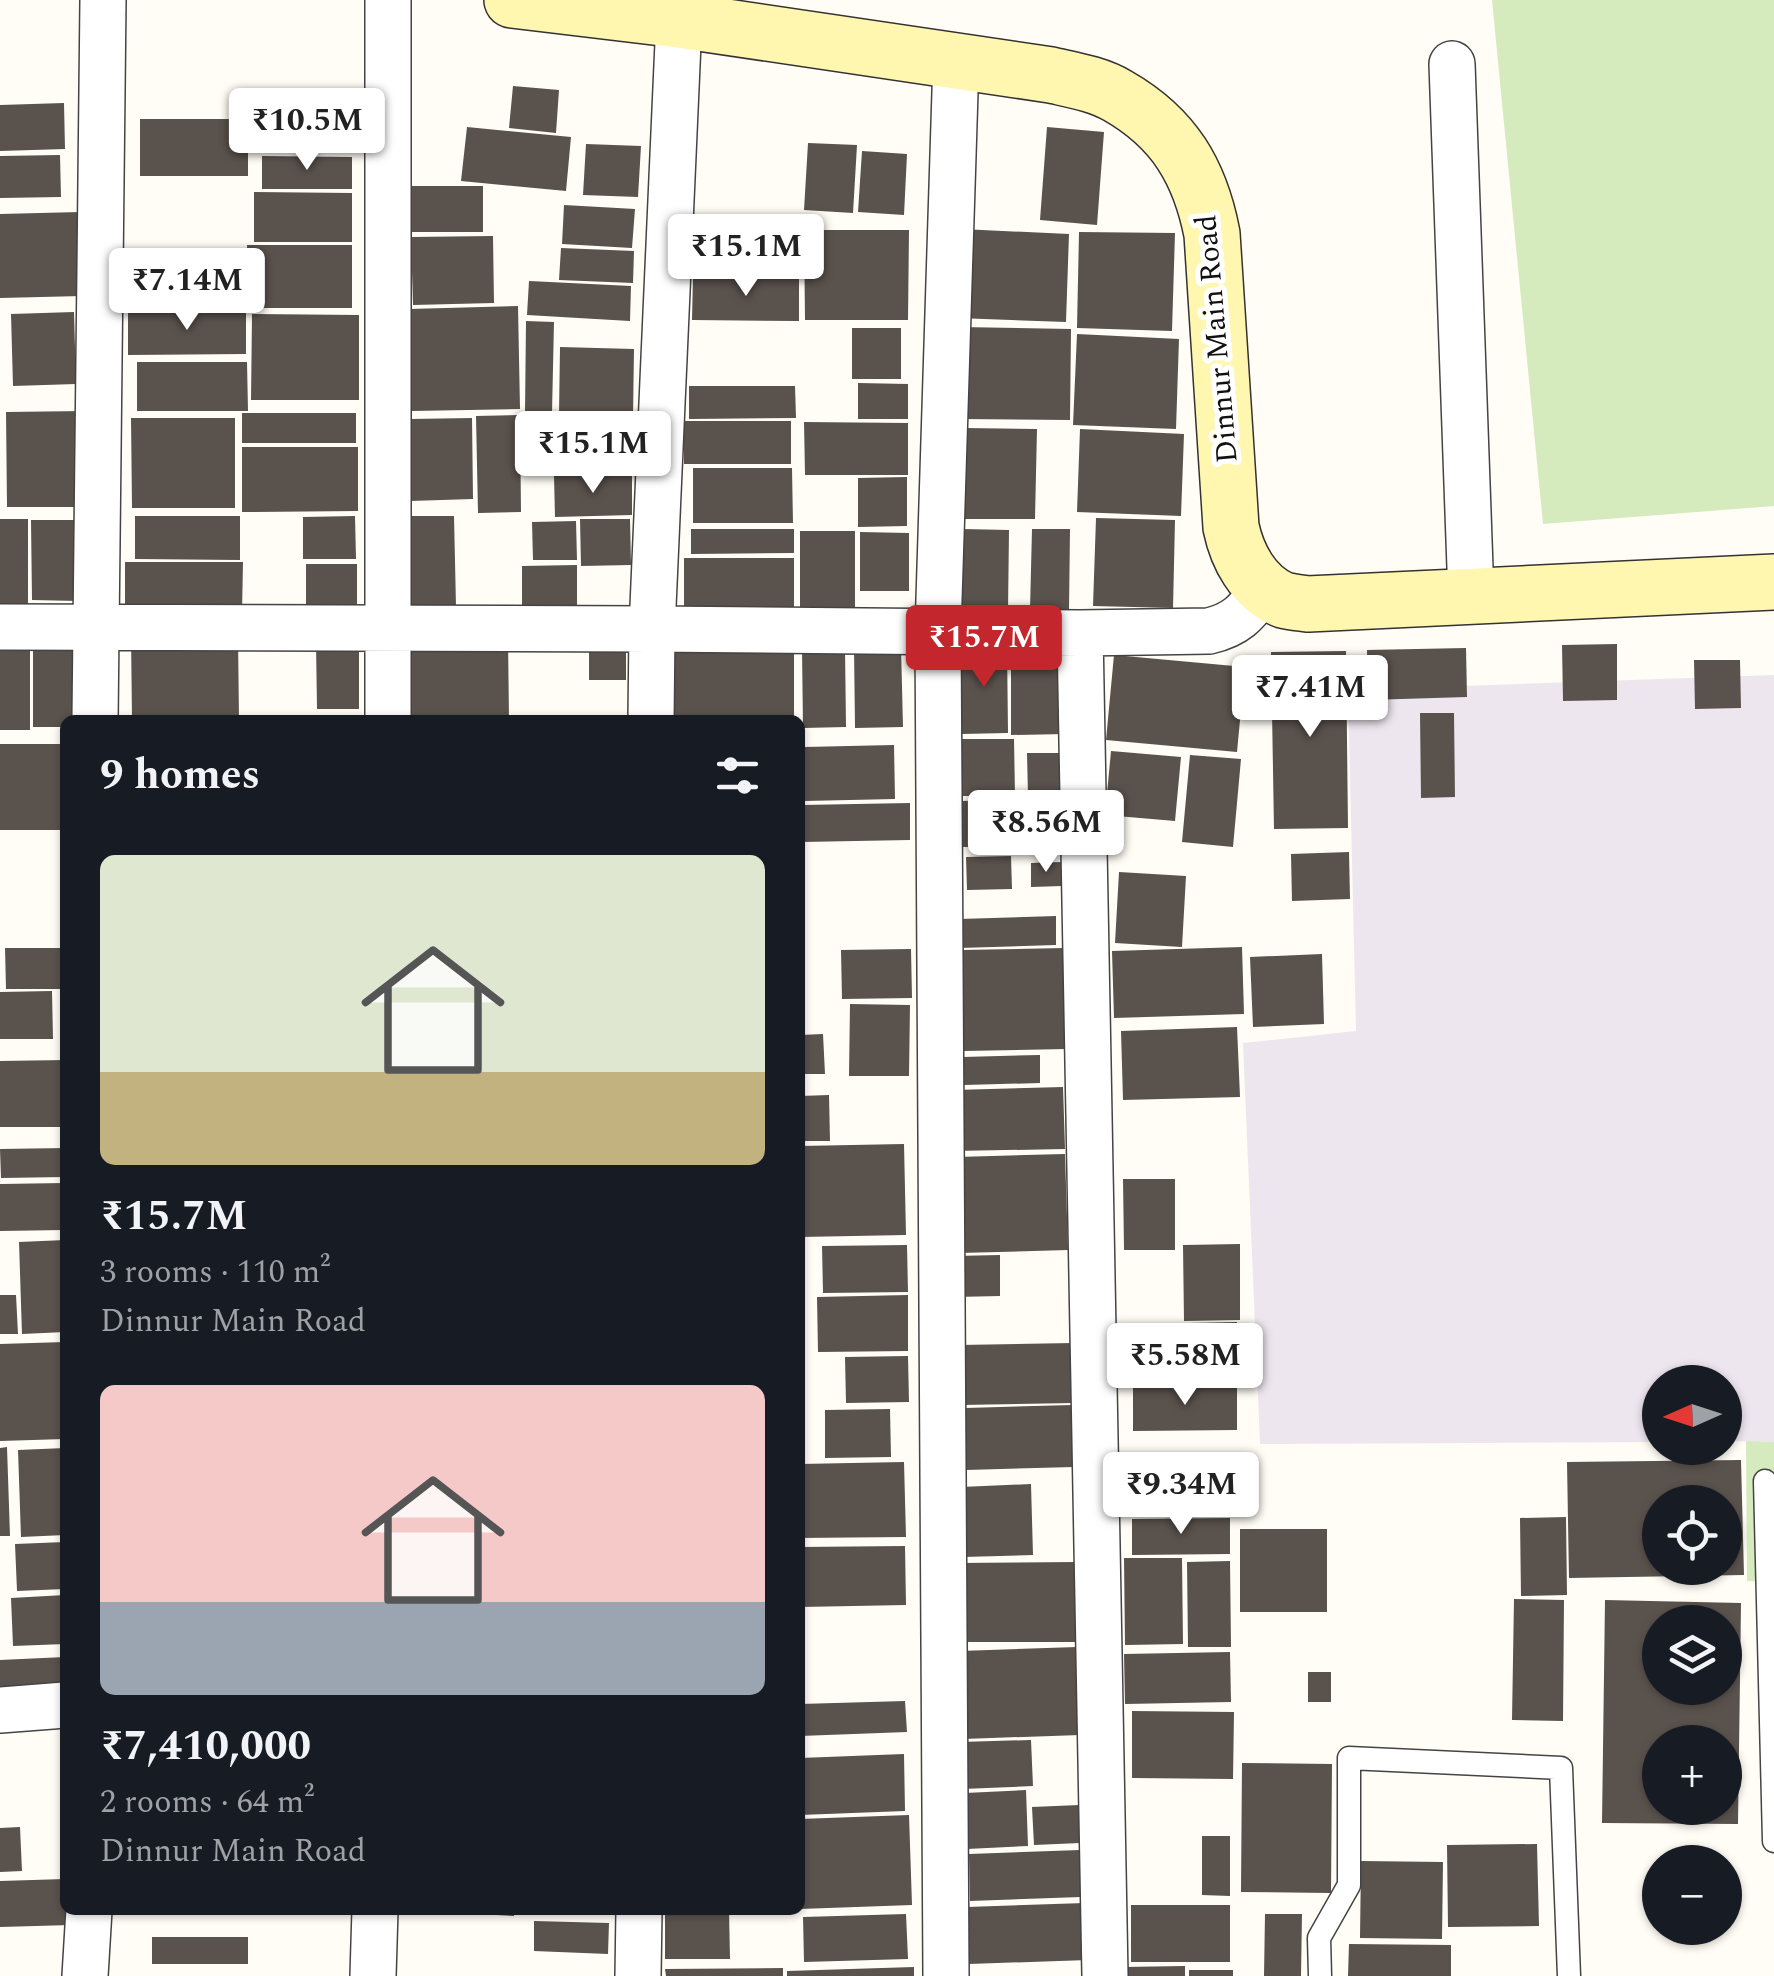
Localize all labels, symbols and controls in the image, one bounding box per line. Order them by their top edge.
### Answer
pin: ₹10.5M [226,88,388,173]
text: ₹10.5M [251,96,363,145]
street label: Dinnur Main Road [1183,213,1251,465]
pin: ₹15.1M [665,214,827,299]
text: ₹15.1M [690,222,802,271]
pin: ₹7.14M [106,248,268,333]
text: ₹7.14M [131,256,243,305]
pin: ₹15.1M [512,411,674,496]
text: ₹15.1M [537,419,649,468]
pin: ₹15.7M [903,605,1065,690]
text: ₹15.7M [928,613,1040,662]
pin: ₹7.41M [1229,655,1391,740]
text: ₹7.41M [1254,663,1366,712]
text: 9 homes [100,744,260,807]
icon: filters [710,748,765,803]
pin: ₹8.56M [965,790,1127,875]
text: ₹8.56M [990,798,1102,847]
icon: home [343,920,523,1100]
text: ₹15.7M [100,1185,247,1248]
text: 3 rooms · 110 m² [100,1248,330,1297]
text: Dinnur Main Road [100,1297,366,1346]
pin: ₹5.58M [1104,1323,1266,1408]
text: ₹5.58M [1129,1331,1241,1380]
north arrow [1642,1365,1742,1465]
map controls [1642,1365,1742,1945]
icon: home [343,1450,523,1630]
pin: ₹9.34M [1100,1452,1262,1537]
text: ₹9.34M [1125,1460,1237,1509]
button: locate [1642,1485,1742,1585]
button: layers [1642,1605,1742,1705]
text: ₹7,410,000 [100,1715,311,1778]
button: + [1642,1725,1742,1825]
text: 2 rooms · 64 m² [100,1778,314,1827]
text: Dinnur Main Road [100,1827,366,1876]
button: − [1642,1845,1742,1945]

